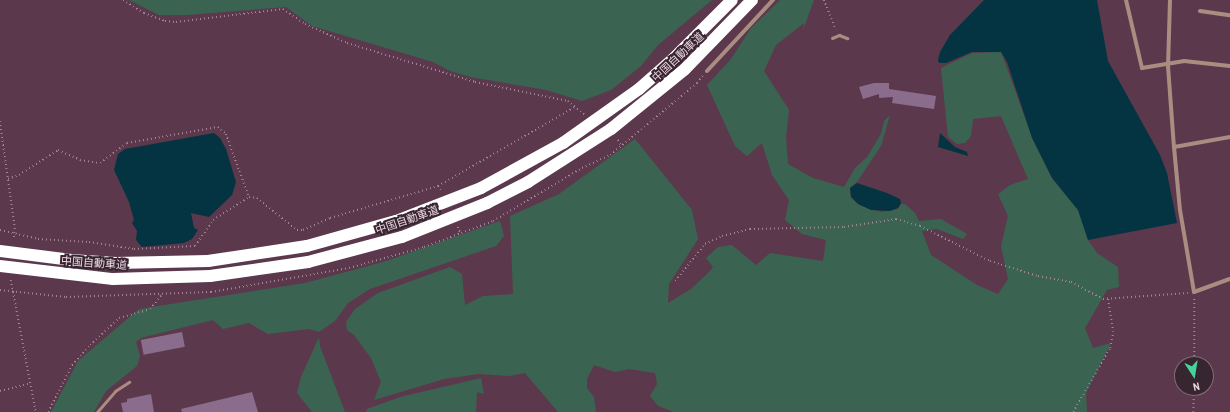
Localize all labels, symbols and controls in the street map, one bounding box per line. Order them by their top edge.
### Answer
street label: 中国自動車道 [649,30,707,84]
street label: 中国自動車道 [374,203,440,237]
street label: 中国自動車道 [61,254,127,272]
north arrow [1174,356,1214,396]
text: N [1192,379,1201,394]

